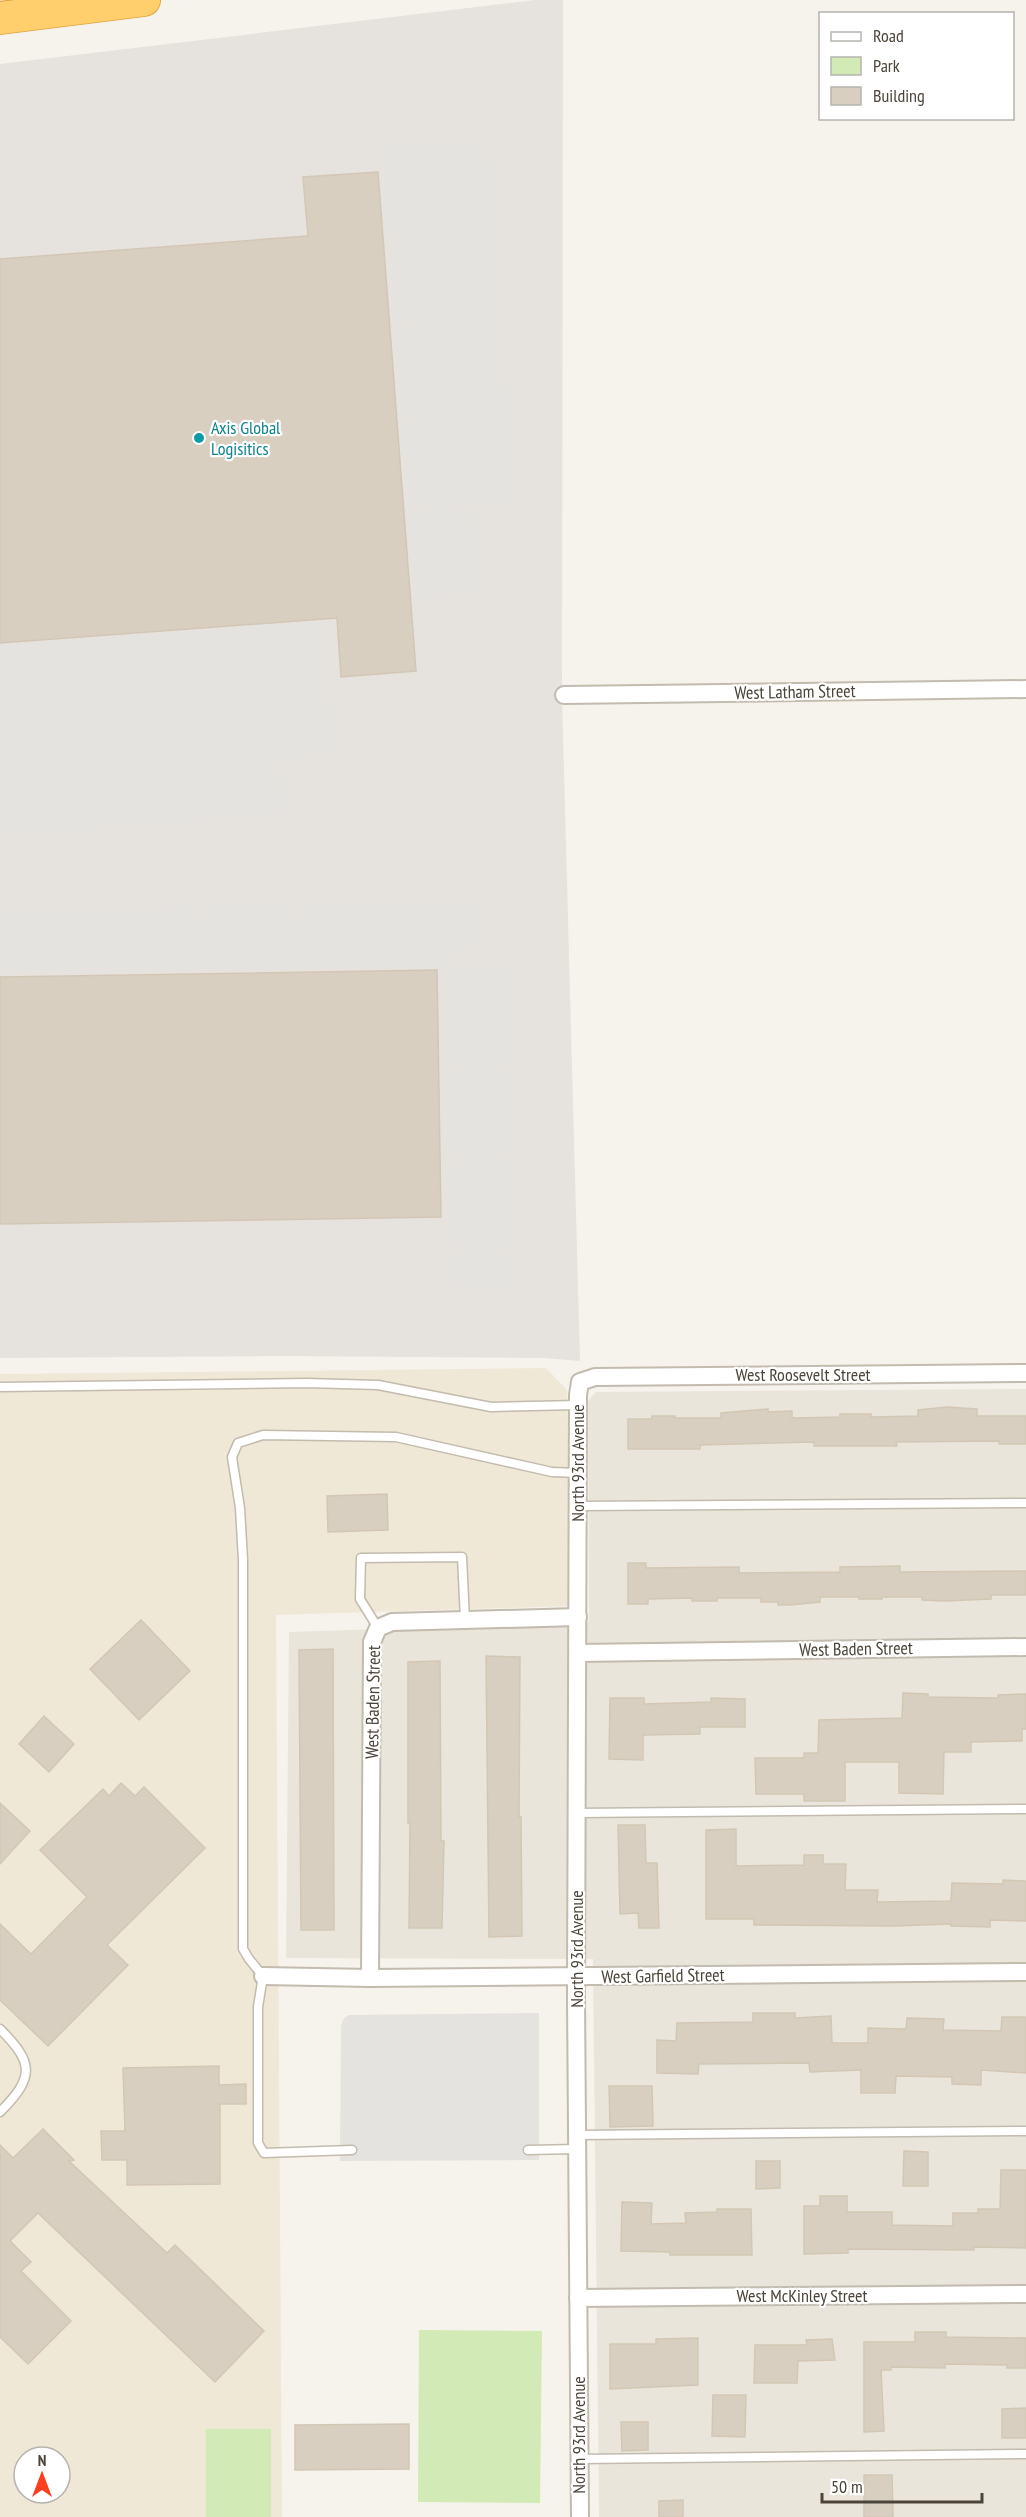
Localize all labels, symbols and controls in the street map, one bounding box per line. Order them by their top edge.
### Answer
legend [819,12,1014,120]
text: Road [873,24,904,47]
text: Park [873,54,900,77]
text: Building [873,84,925,107]
place label: Axis Global Logisitics [211,416,281,460]
marker: Axis Global Logisitics [192,431,206,445]
street label: West Latham Street [734,679,856,704]
street label: West Roosevelt Street [735,1363,871,1386]
street label: North 93rd Avenue [566,1404,589,1522]
street label: West Baden Street [799,1636,913,1661]
street label: West Baden Street [360,1645,385,1759]
street label: North 93rd Avenue [565,1890,588,2008]
street label: West Garfield Street [601,1963,725,1988]
street label: West McKinley Street [737,2284,868,2307]
street label: North 93rd Avenue [567,2376,590,2494]
north arrow [12,2445,72,2505]
text: N [38,2450,46,2470]
scale bar [822,2466,982,2504]
text: 50 m [831,2475,863,2498]

